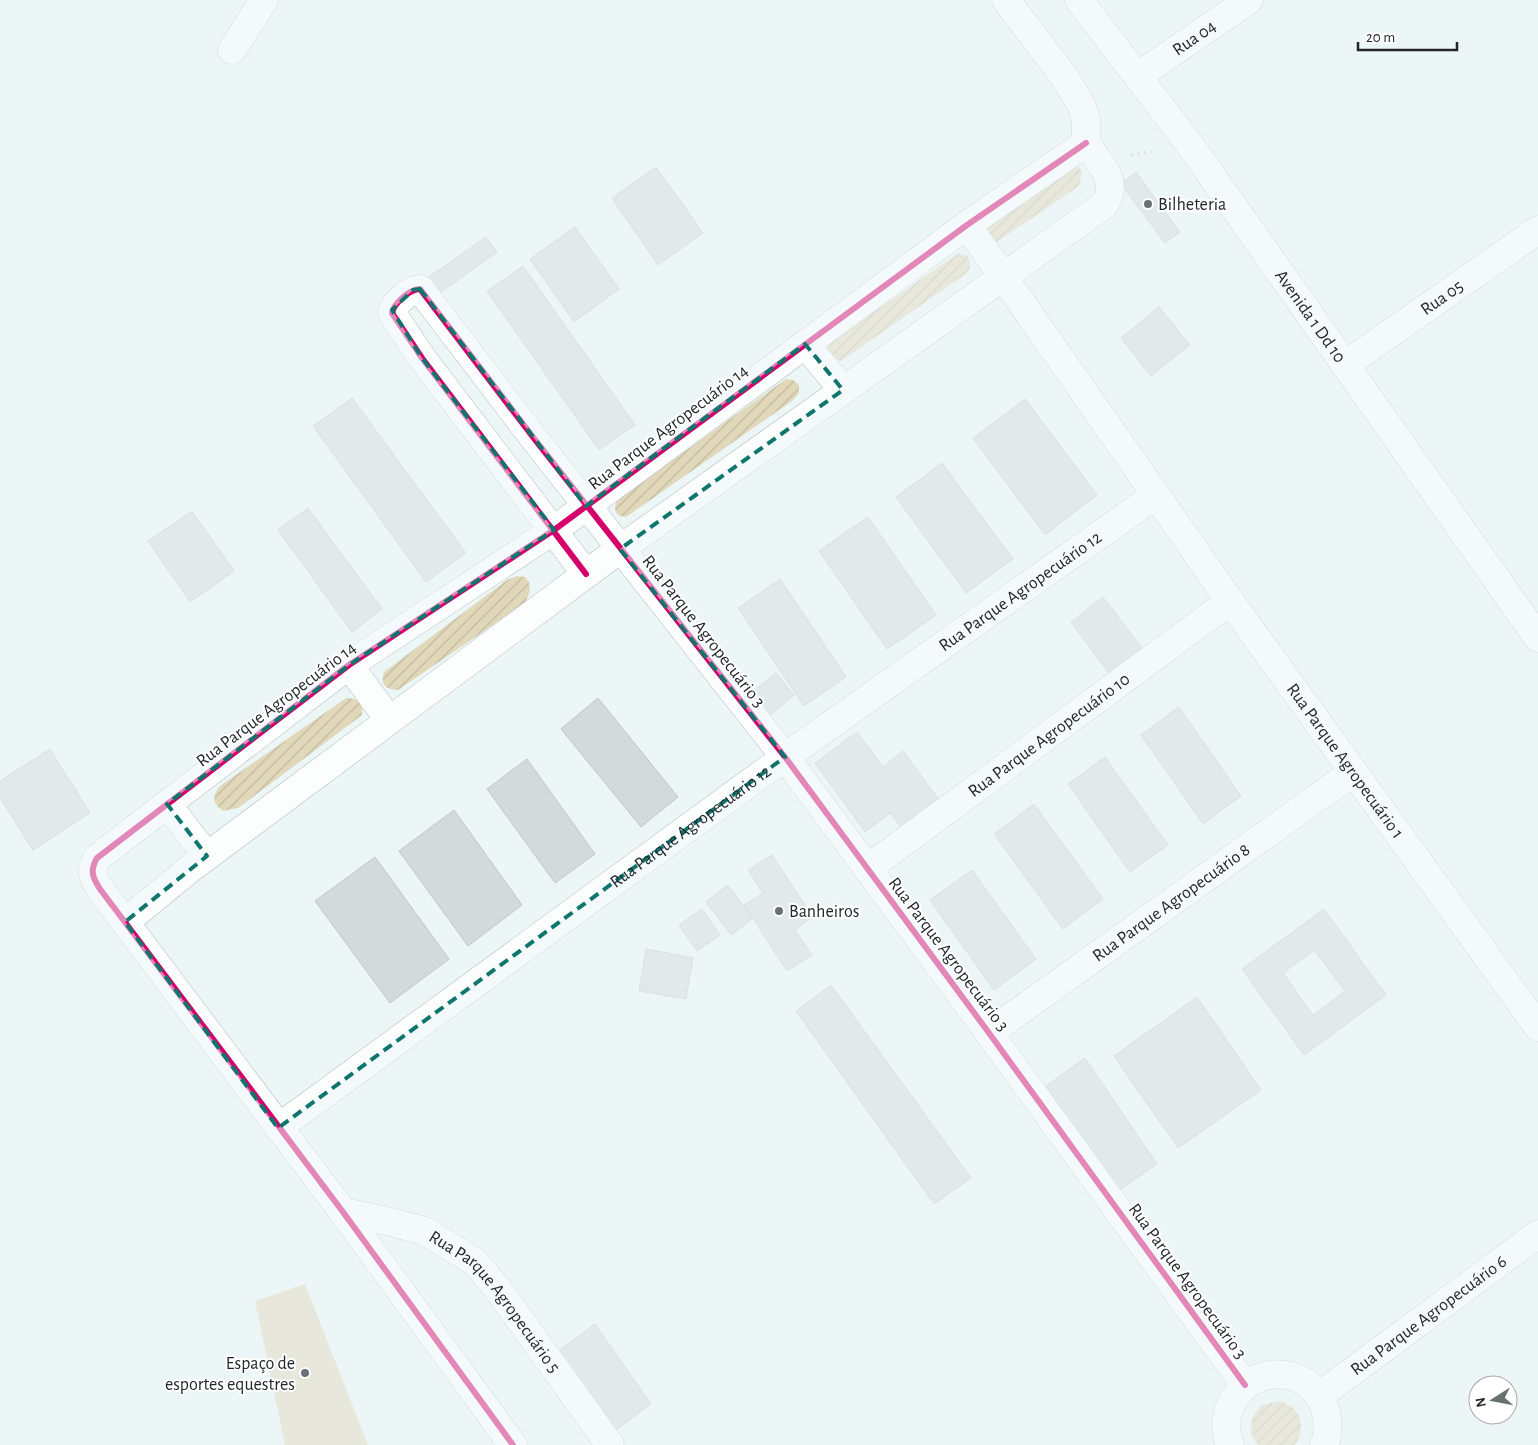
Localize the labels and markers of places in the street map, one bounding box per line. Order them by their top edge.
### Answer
place label: Bilheteria [1158,196,1226,214]
marker: Bilheteria [1142,198,1154,210]
place label: Banheiros [789,903,859,921]
marker: Banheiros [773,905,785,917]
place label: Espaço de esportes equestres [165,1355,295,1394]
marker: Espaço de esportes equestres [299,1367,311,1379]

